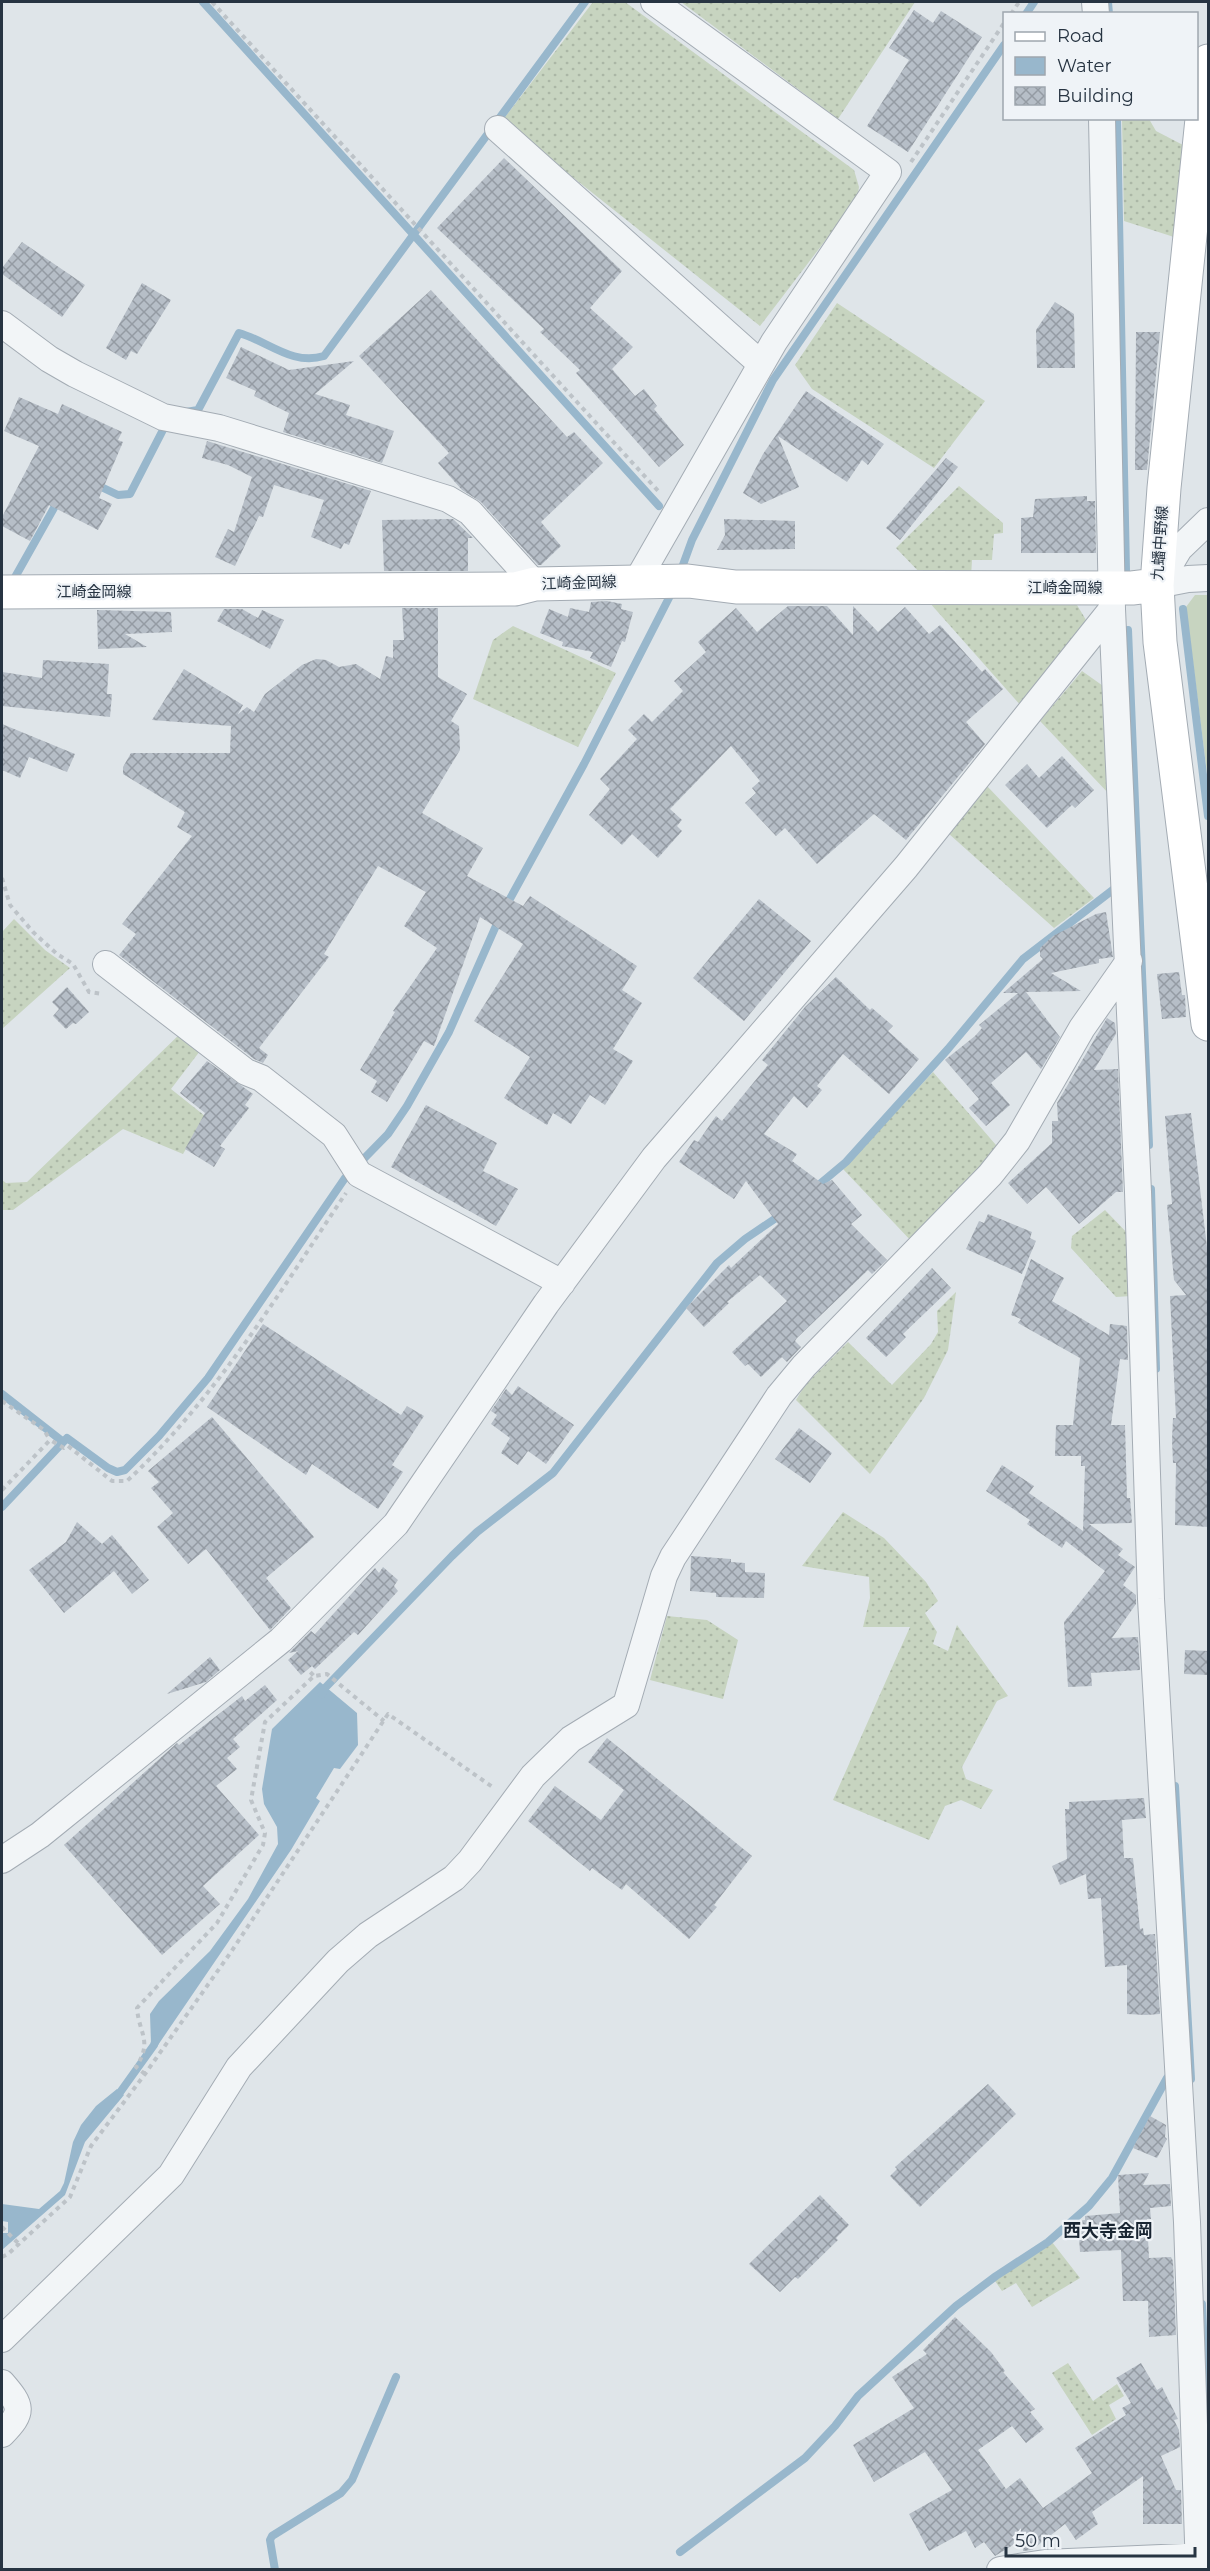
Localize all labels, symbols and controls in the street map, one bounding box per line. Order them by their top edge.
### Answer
legend [1003,12,1198,120]
text: Road [1057,25,1104,47]
text: Water [1057,55,1112,77]
text: Building [1057,85,1134,107]
street label: 九蟠中野線 [1147,505,1172,581]
street label: 江崎金岡線 [541,572,617,593]
street label: 江崎金岡線 [1027,578,1103,597]
street label: 江崎金岡線 [56,582,132,601]
district label: 西大寺金岡 [1063,2220,1153,2242]
scale bar [1006,2520,1195,2558]
text: 50 m [1015,2530,1061,2552]

